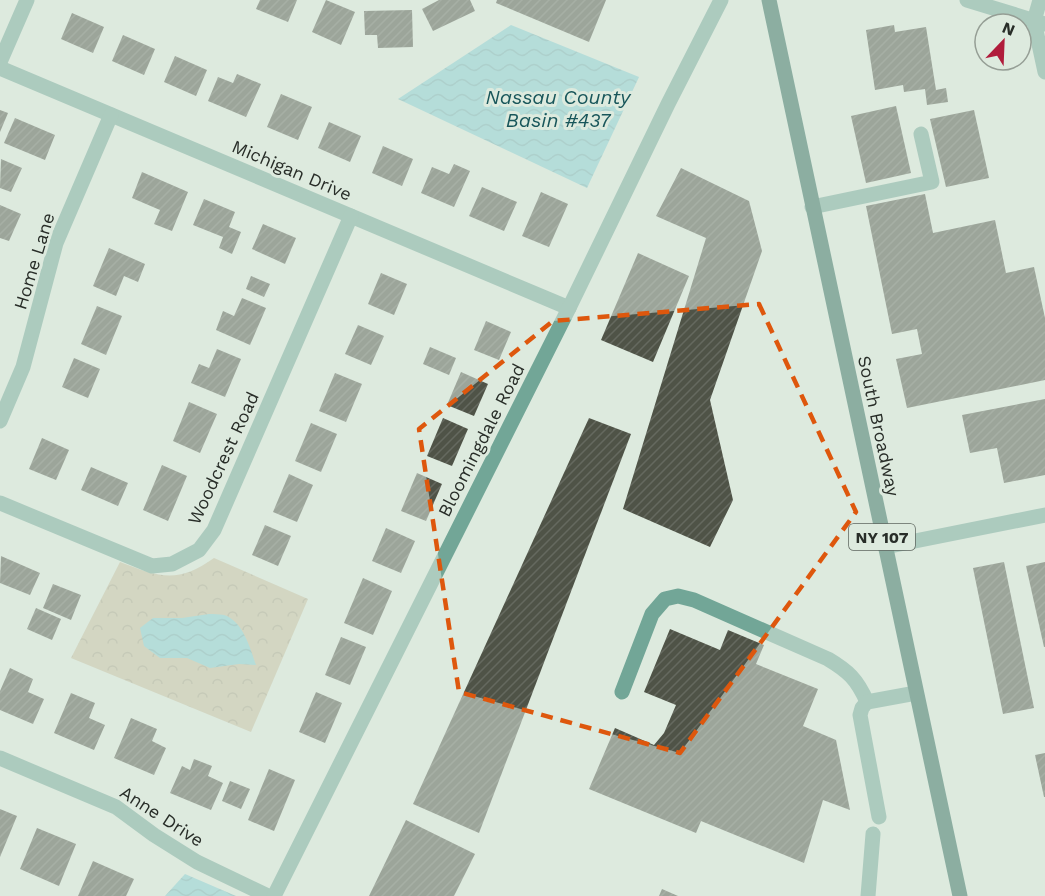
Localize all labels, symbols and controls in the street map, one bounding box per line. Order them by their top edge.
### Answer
north arrow [973,12,1033,72]
text: N [999,18,1018,40]
water label: Nassau County Basin #437 [486,85,632,132]
street label: Michigan Drive [229,135,355,205]
street label: Home Lane [9,210,59,312]
street label: South Broadway [854,354,904,499]
street label: Bloomingdale Road [433,360,529,520]
street label: Woodcrest Road [183,388,263,528]
road number: NY 107 [849,524,915,550]
street label: Anne Drive [116,781,208,851]

